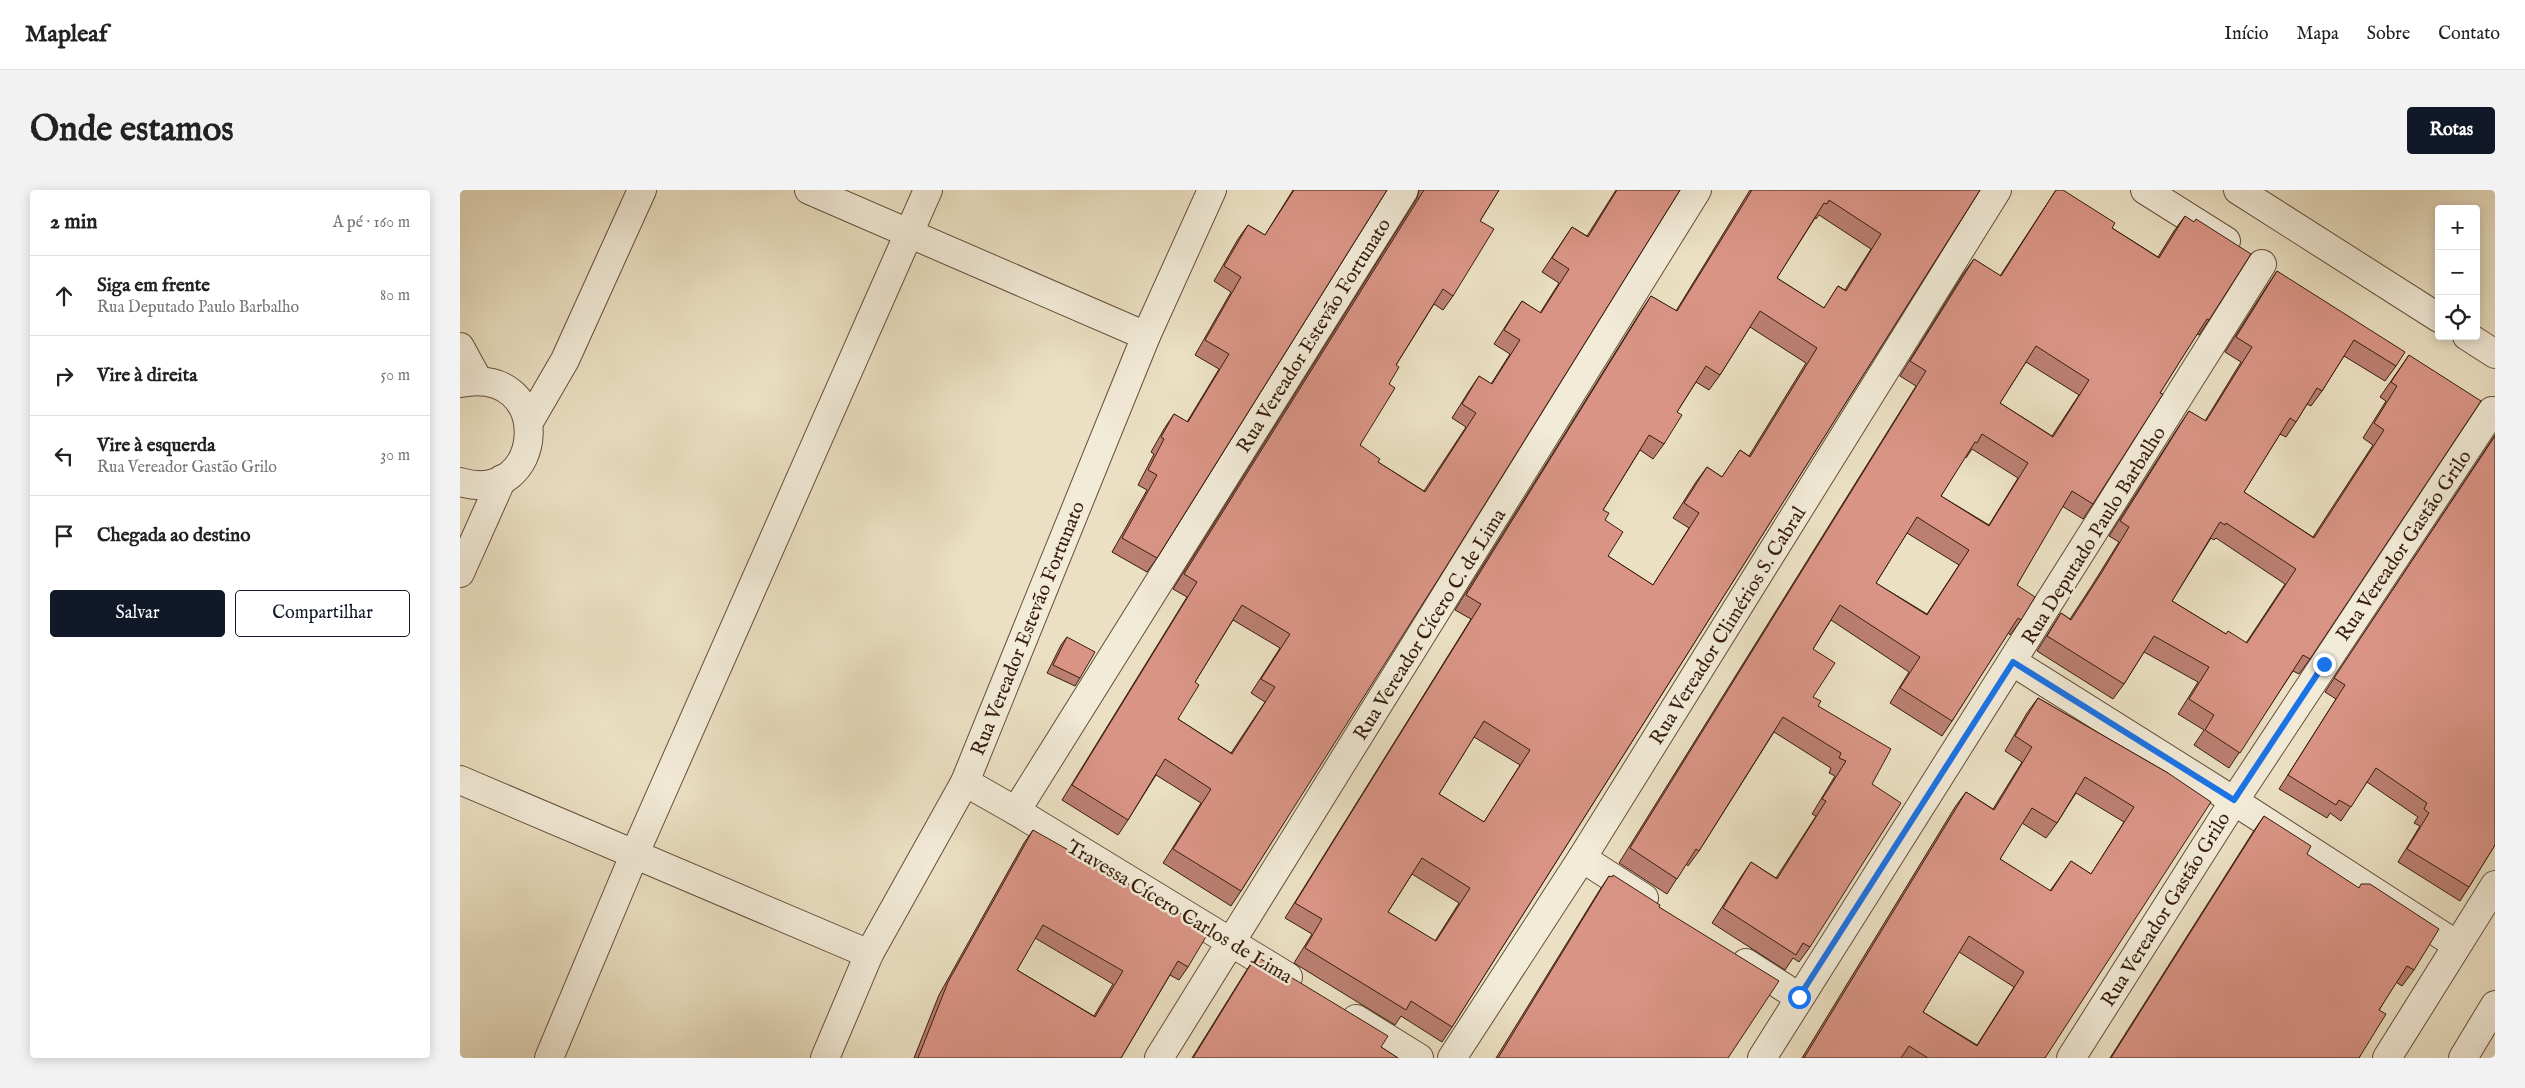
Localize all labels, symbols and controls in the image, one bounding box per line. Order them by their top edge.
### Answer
text: Mapleaf [25,19,107,50]
text: Início [2224,23,2269,46]
text: Mapa [2297,23,2339,46]
text: Sobre [2367,23,2410,46]
text: Contato [2438,23,2500,46]
button: Rotas [2407,107,2495,154]
text: Onde estamos [30,108,234,153]
map controls [2435,205,2480,340]
button: + [2435,205,2480,250]
text: 2 min [50,209,97,236]
text: A pé · 160 m [333,213,410,233]
street label: Rua Vereador Estevão Fortunato [1232,214,1397,458]
button: − [2435,250,2480,295]
text: Siga em frente [97,274,210,298]
icon: ahead [50,282,78,310]
text: 80 m [380,286,410,306]
button: locate [2435,295,2480,340]
text: Rua Deputado Paulo Barbalho [97,298,299,318]
icon: right [50,362,78,390]
text: Vire à direita [97,364,197,388]
text: 50 m [381,366,410,386]
street label: Rua Deputado Paulo Barbalho [2017,422,2172,649]
text: Vire à esquerda [97,434,215,458]
icon: left [50,442,78,470]
street label: Rua Vereador Gastão Grilo [2331,445,2478,646]
text: 30 m [380,446,410,466]
text: Rua Vereador Gastão Grilo [97,458,277,478]
street label: Rua Vereador Estevão Fortunato [966,497,1091,759]
street label: Rua Vereador Climérios S. Cabral [1644,502,1812,750]
street label: Rua Vereador Cícero C. de Lima [1349,504,1512,745]
icon: arrive [50,522,78,550]
text: Chegada ao destino [97,524,250,548]
button: Salvar [50,590,225,637]
button: Compartilhar [235,590,410,637]
route end [2313,653,2336,676]
street label: Rua Vereador Gastão Grilo [2096,808,2237,1012]
street label: Travessa Cícero Carlos de Lima [1062,835,1297,990]
route start [1788,986,1811,1009]

